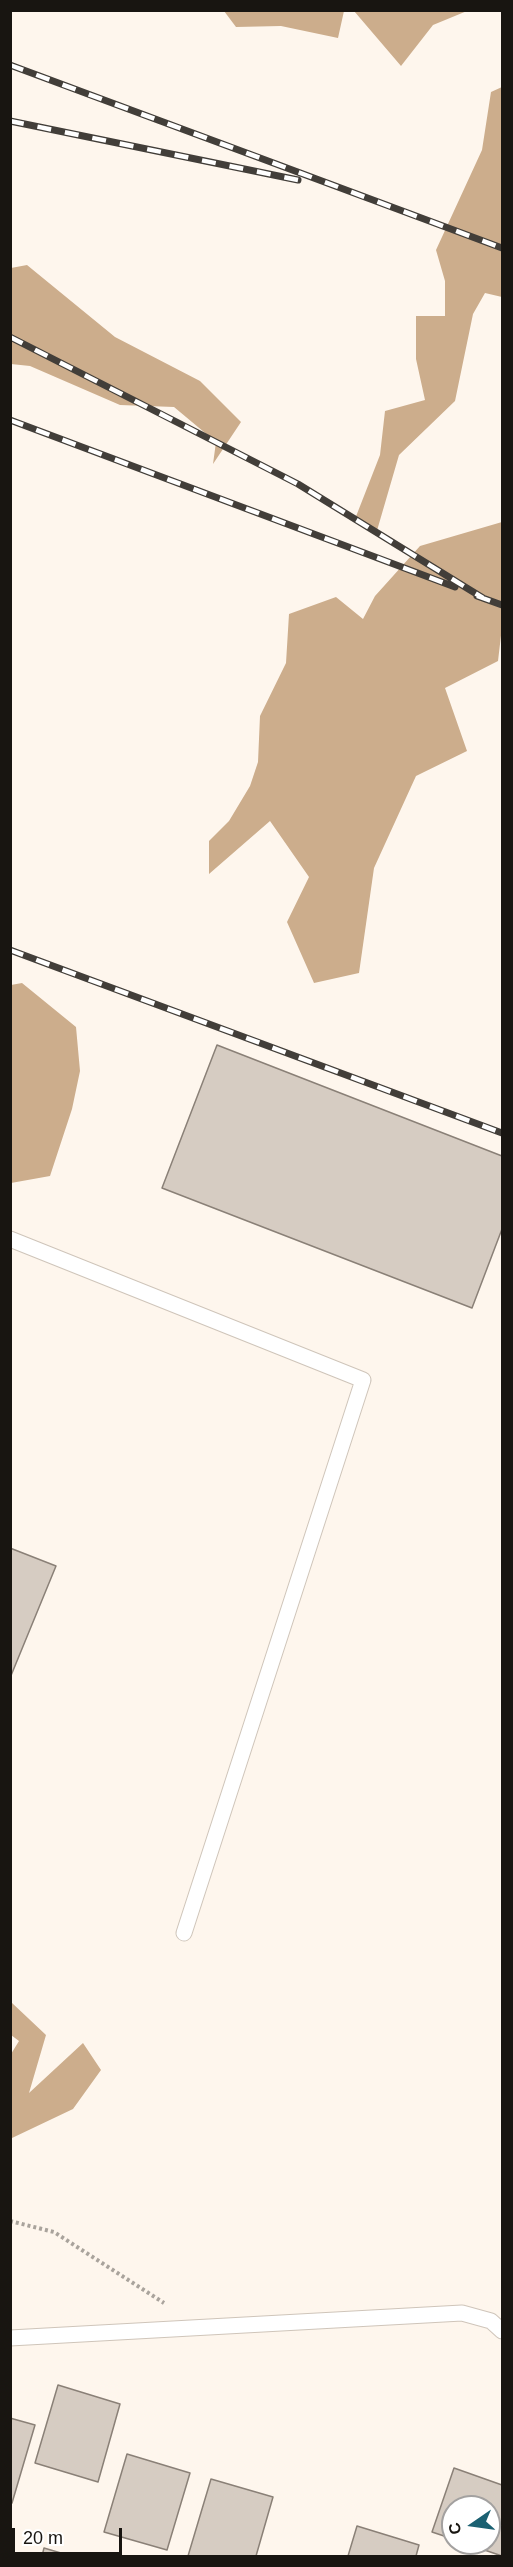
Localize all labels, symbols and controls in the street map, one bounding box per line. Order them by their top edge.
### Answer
north arrow [441,2495,501,2555]
scale bar [15,2516,124,2554]
text: С [445,2521,465,2536]
text: 20 m [23,2528,63,2548]

